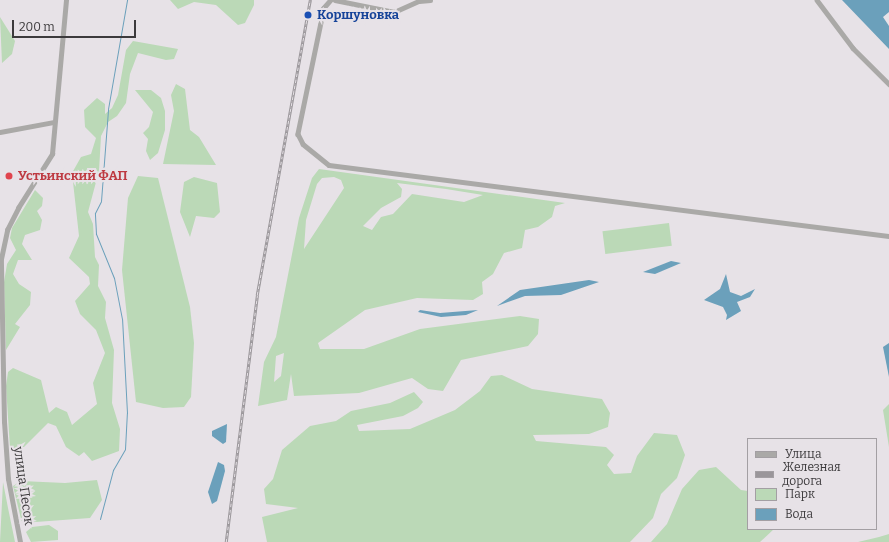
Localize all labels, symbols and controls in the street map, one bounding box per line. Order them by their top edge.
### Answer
place label: Коршуновка [317,7,399,23]
marker: Коршуновка [302,9,314,21]
scale bar [14,12,138,38]
text: 200 m [19,20,55,34]
place label: Устьинский ФАП [18,168,128,184]
marker: Устьинский ФАП [3,170,15,182]
legend [747,438,877,530]
street label: улица Песок [10,446,36,526]
text: Улица [785,447,821,461]
text: Железная дорога [782,460,841,488]
text: Парк [785,487,815,501]
text: Вода [785,507,813,521]

